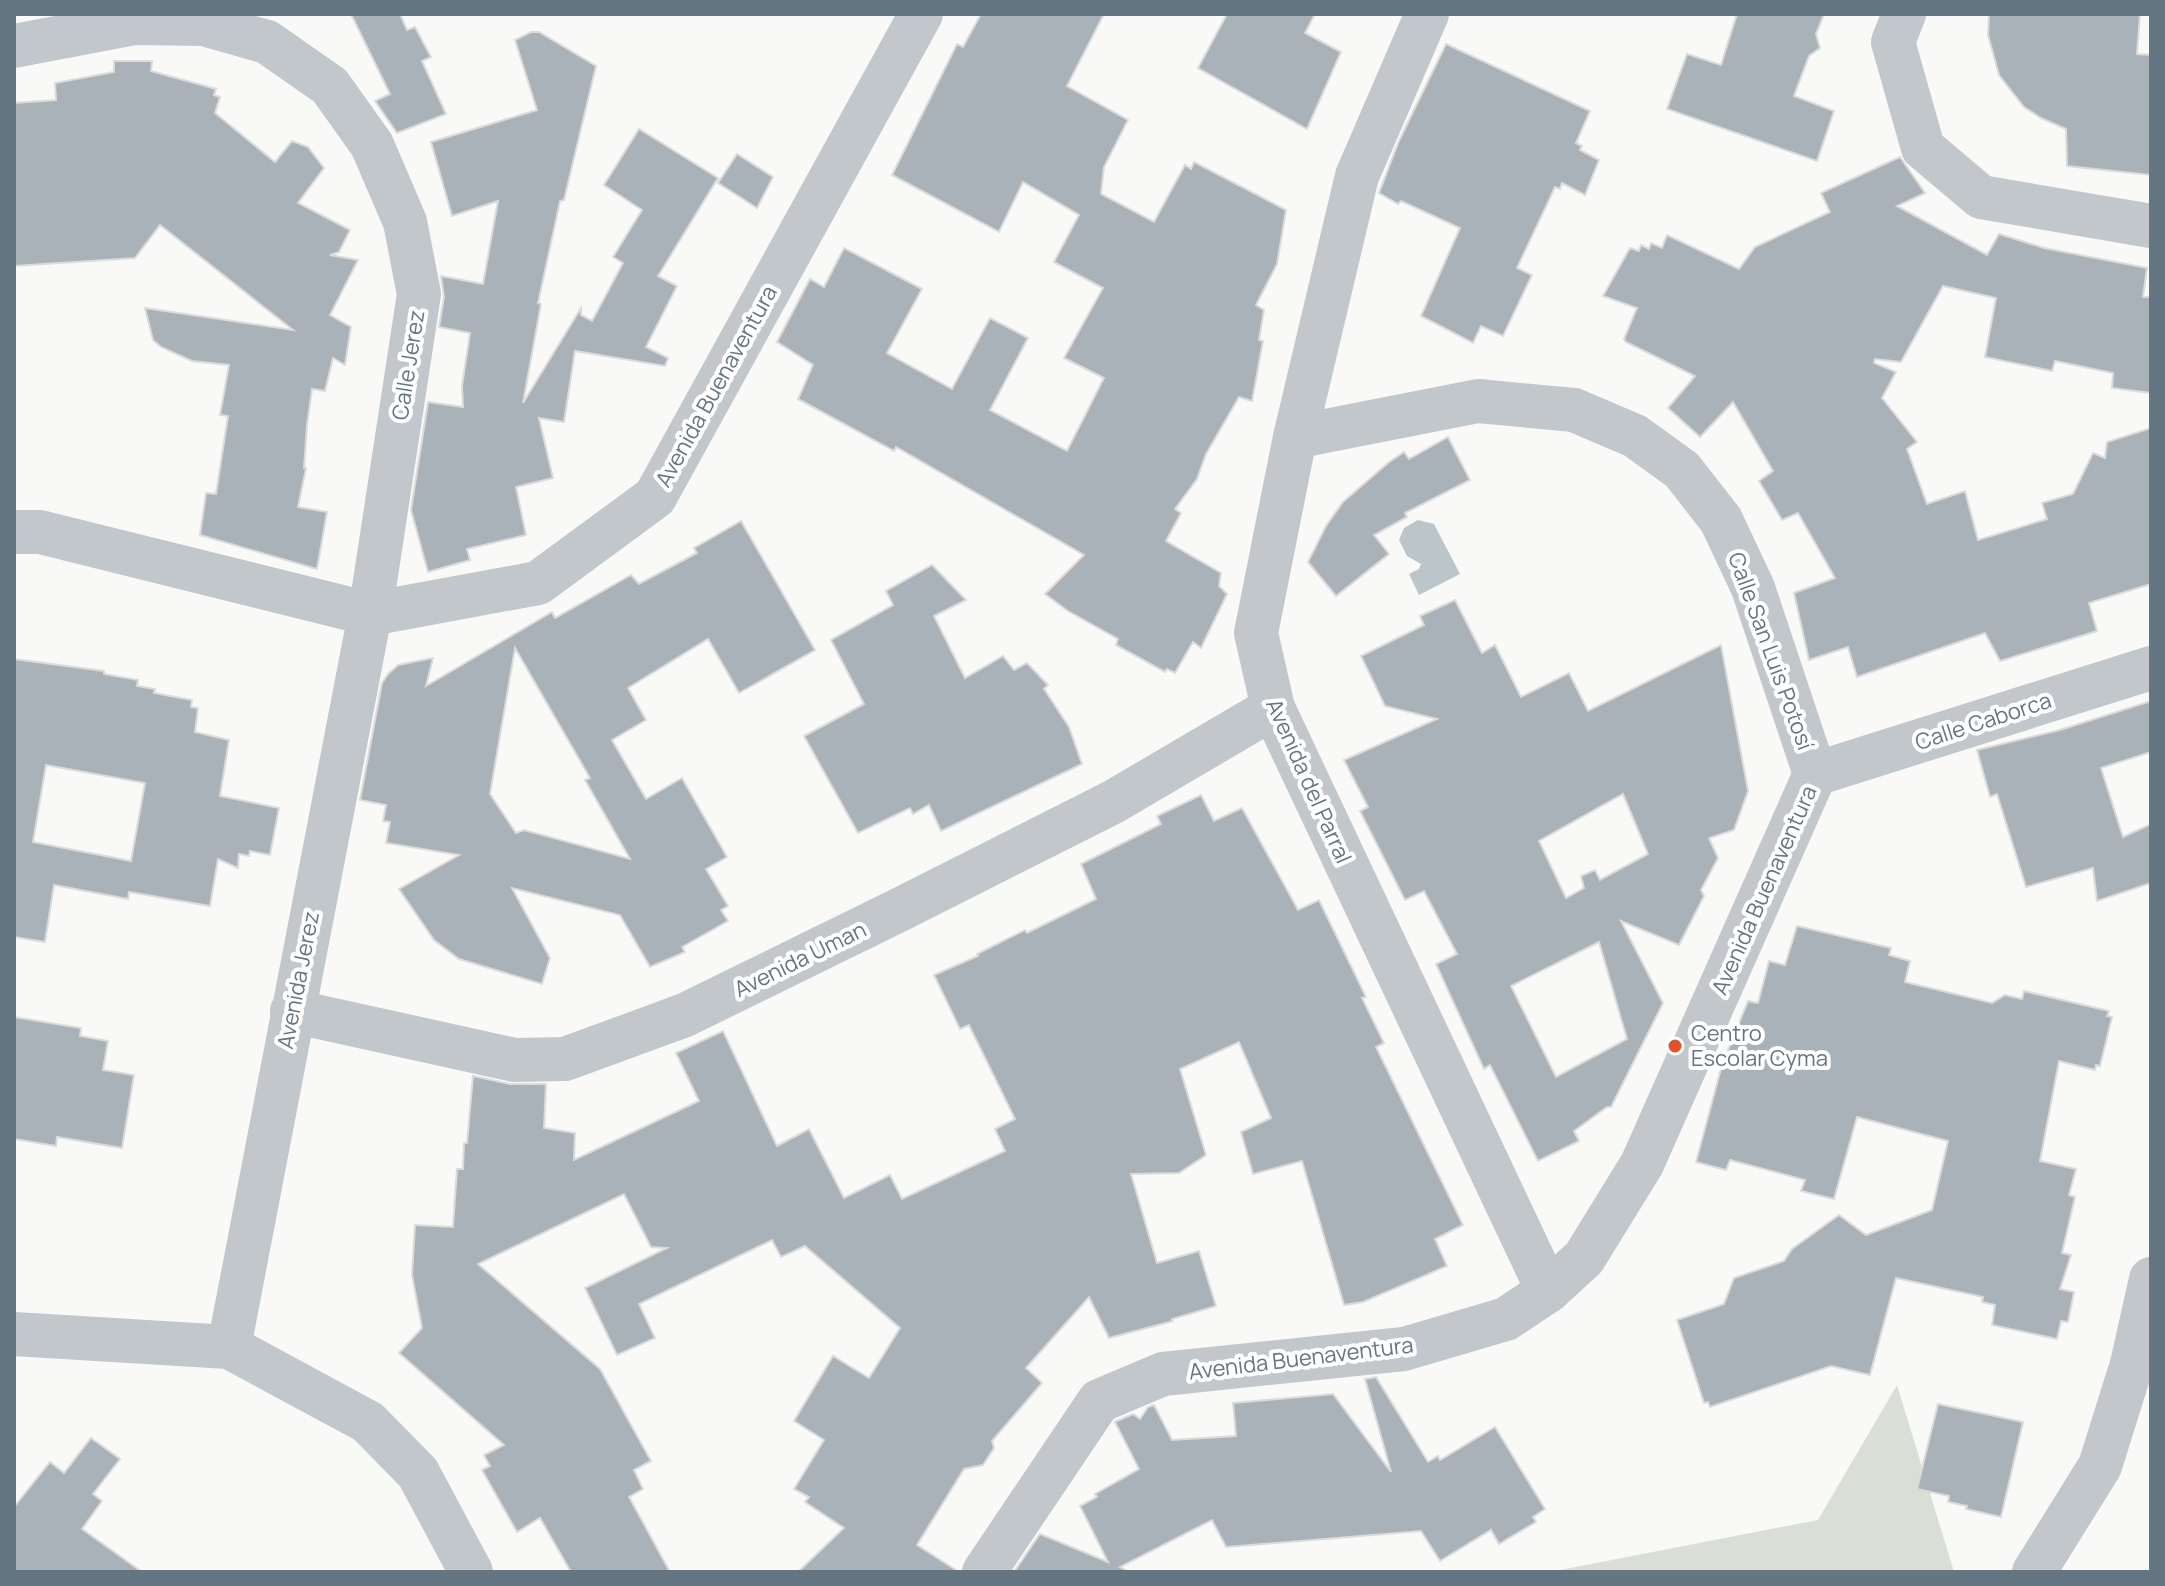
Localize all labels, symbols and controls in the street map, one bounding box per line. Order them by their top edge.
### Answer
street label: Avenida Buenaventura [648,280,784,492]
street label: Calle Jerez [385,308,431,422]
street label: Calle San Luis Potosí [1721,548,1821,754]
street label: Calle Caborca [1911,685,2055,757]
street label: Avenida del Parral [1259,694,1359,868]
street label: Avenida Buenaventura [1704,781,1824,999]
street label: Avenida Jerez [270,909,326,1051]
street label: Avenida Uman [729,914,871,1004]
place label: Centro Escolar Cyma [1691,1018,1828,1073]
marker: Centro Escolar Cyma [1666,1037,1684,1055]
street label: Avenida Buenaventura [1187,1329,1415,1387]

